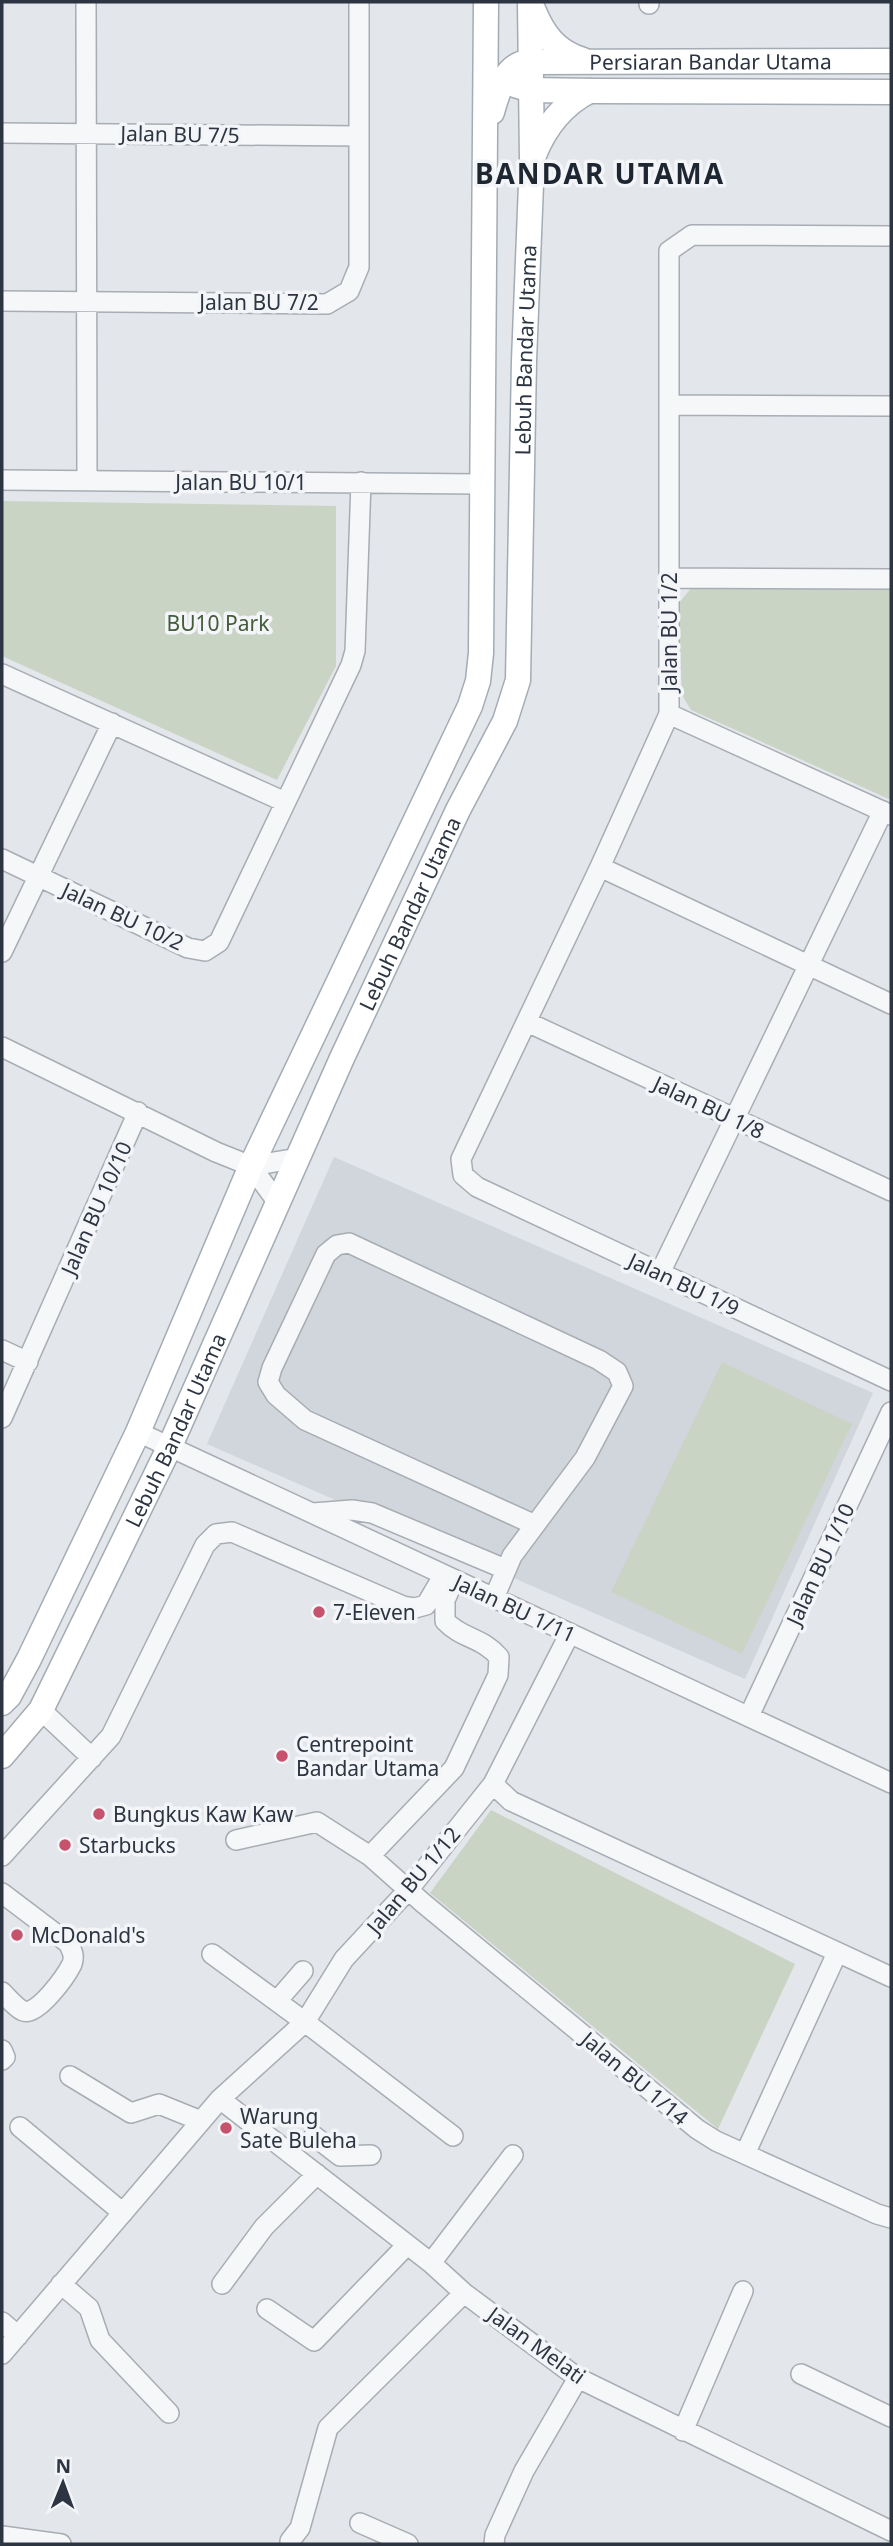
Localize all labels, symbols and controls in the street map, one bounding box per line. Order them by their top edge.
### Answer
street label: Persiaran Bandar Utama [589,47,832,76]
street label: Jalan BU 7/5 [118,119,240,149]
district label: BANDAR UTAMA [475,154,725,192]
street label: Lebuh Bandar Utama [508,244,543,456]
street label: Jalan BU 7/2 [197,288,319,316]
street label: Jalan BU 10/1 [173,468,307,496]
street label: Jalan BU 1/2 [655,572,683,694]
park label: BU10 Park [167,609,270,637]
street label: Lebuh Bandar Utama [352,812,467,1015]
street label: Jalan BU 10/2 [56,875,188,956]
street label: Jalan BU 1/8 [647,1068,769,1145]
street label: Jalan BU 10/10 [53,1137,138,1281]
street label: Jalan BU 1/9 [622,1245,744,1322]
street label: Lebuh Bandar Utama [119,1329,232,1532]
street label: Jalan BU 1/10 [779,1499,860,1631]
street label: Jalan BU 1/11 [448,1567,580,1648]
place label: 7-Eleven [333,1598,416,1626]
marker: 7-Eleven [311,1604,327,1620]
place label: Centrepoint Bandar Utama [296,1730,439,1782]
marker: Centrepoint Bandar Utama [274,1748,290,1764]
place label: Bungkus Kaw Kaw [113,1800,294,1828]
marker: Bungkus Kaw Kaw [91,1806,107,1822]
street label: Jalan BU 1/12 [359,1821,466,1941]
place label: Starbucks [79,1831,176,1859]
marker: Starbucks [57,1837,73,1853]
place label: McDonald's [31,1921,145,1949]
marker: McDonald's [9,1927,25,1943]
street label: Jalan BU 1/14 [574,2024,694,2131]
place label: Warung Sate Buleha [240,2102,357,2154]
marker: Warung Sate Buleha [218,2120,234,2136]
street label: Jalan Melati [481,2299,591,2390]
north arrow [28,2448,98,2518]
text: N [55,2453,71,2479]

